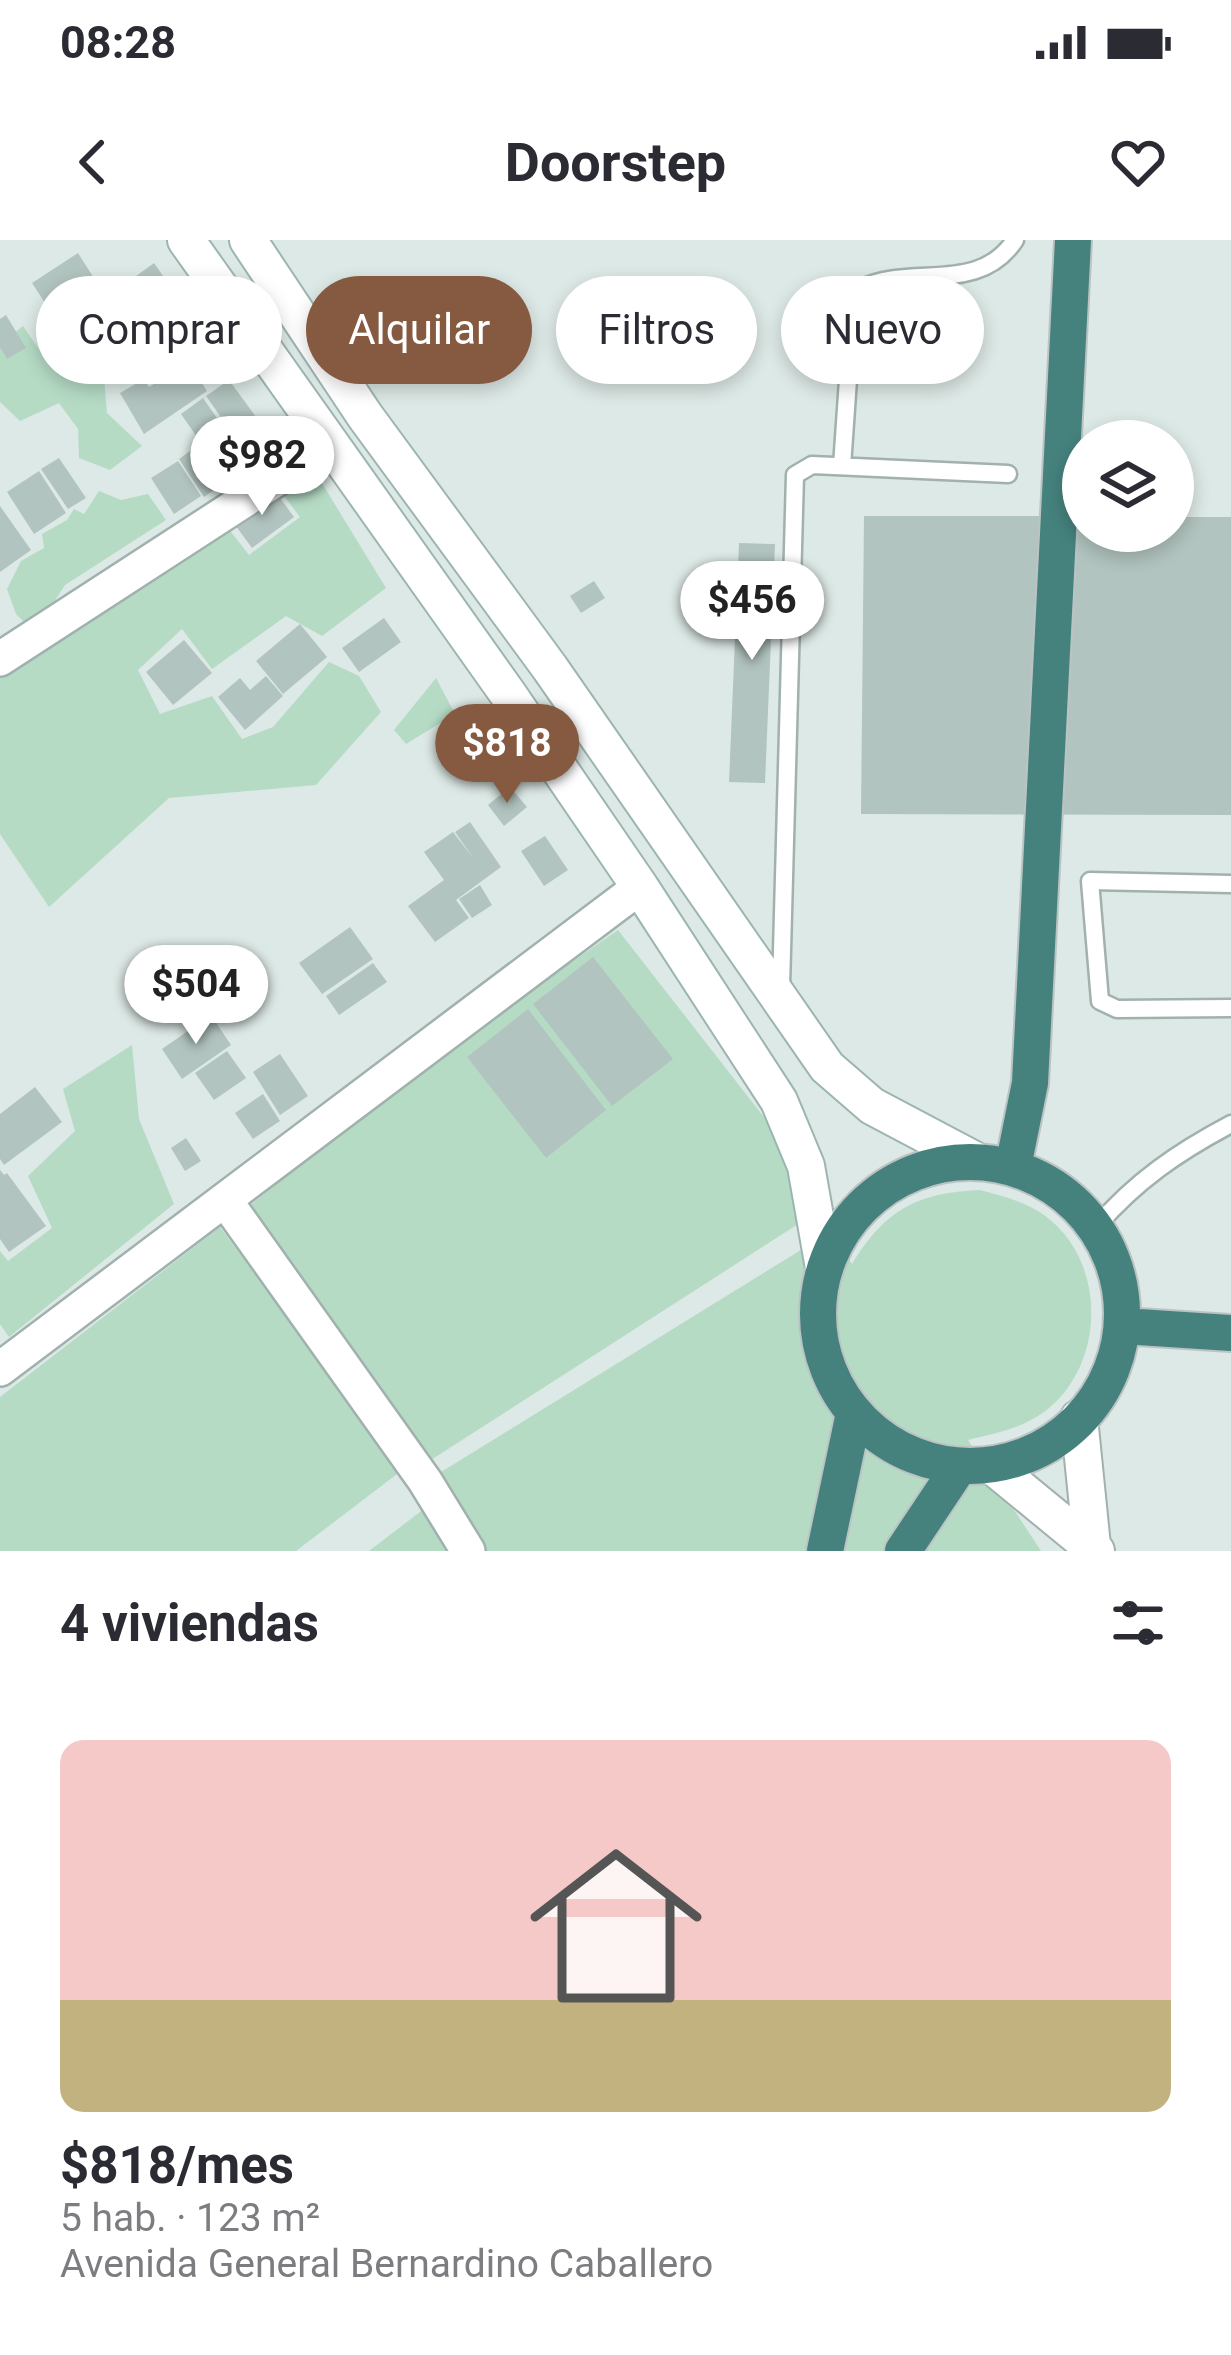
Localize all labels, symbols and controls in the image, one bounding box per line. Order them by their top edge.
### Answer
text: 08:28 [60,16,176,69]
icon: back [60,129,126,195]
icon: heart [1105,129,1171,195]
text: Doorstep [505,131,726,194]
chip: Comprar [36,276,282,384]
chip: Alquilar [306,276,532,384]
chip: Filtros [556,276,757,384]
chip: Nuevo [781,276,984,384]
pin: $982 [191,416,333,518]
map controls [1062,420,1194,552]
button: layers [1062,420,1194,552]
text: $982 [217,432,307,478]
pin: $456 [681,561,823,663]
text: $456 [707,577,797,623]
pin: $818 [436,704,578,806]
text: $818 [462,720,552,766]
pin: $504 [125,945,267,1047]
text: $504 [151,961,241,1007]
icon: filters [1105,1590,1171,1656]
text: 4 viviendas [60,1594,319,1653]
icon: home [508,1818,724,2034]
text: $818/mes [60,2136,294,2195]
text: 5 hab. · 123 m² [60,2195,320,2241]
text: Avenida General Bernardino Caballero [60,2241,713,2287]

